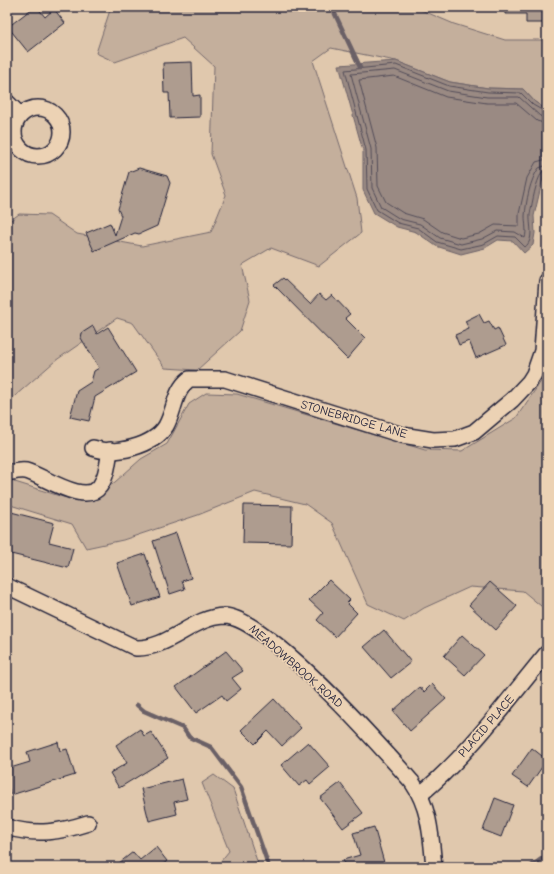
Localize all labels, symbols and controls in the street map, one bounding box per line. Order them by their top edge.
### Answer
street label: STONEBRIDGE LANE [299,397,409,441]
street label: MEADOWBROOK ROAD [246,621,346,711]
street label: PLACID PLACE [455,692,517,760]

